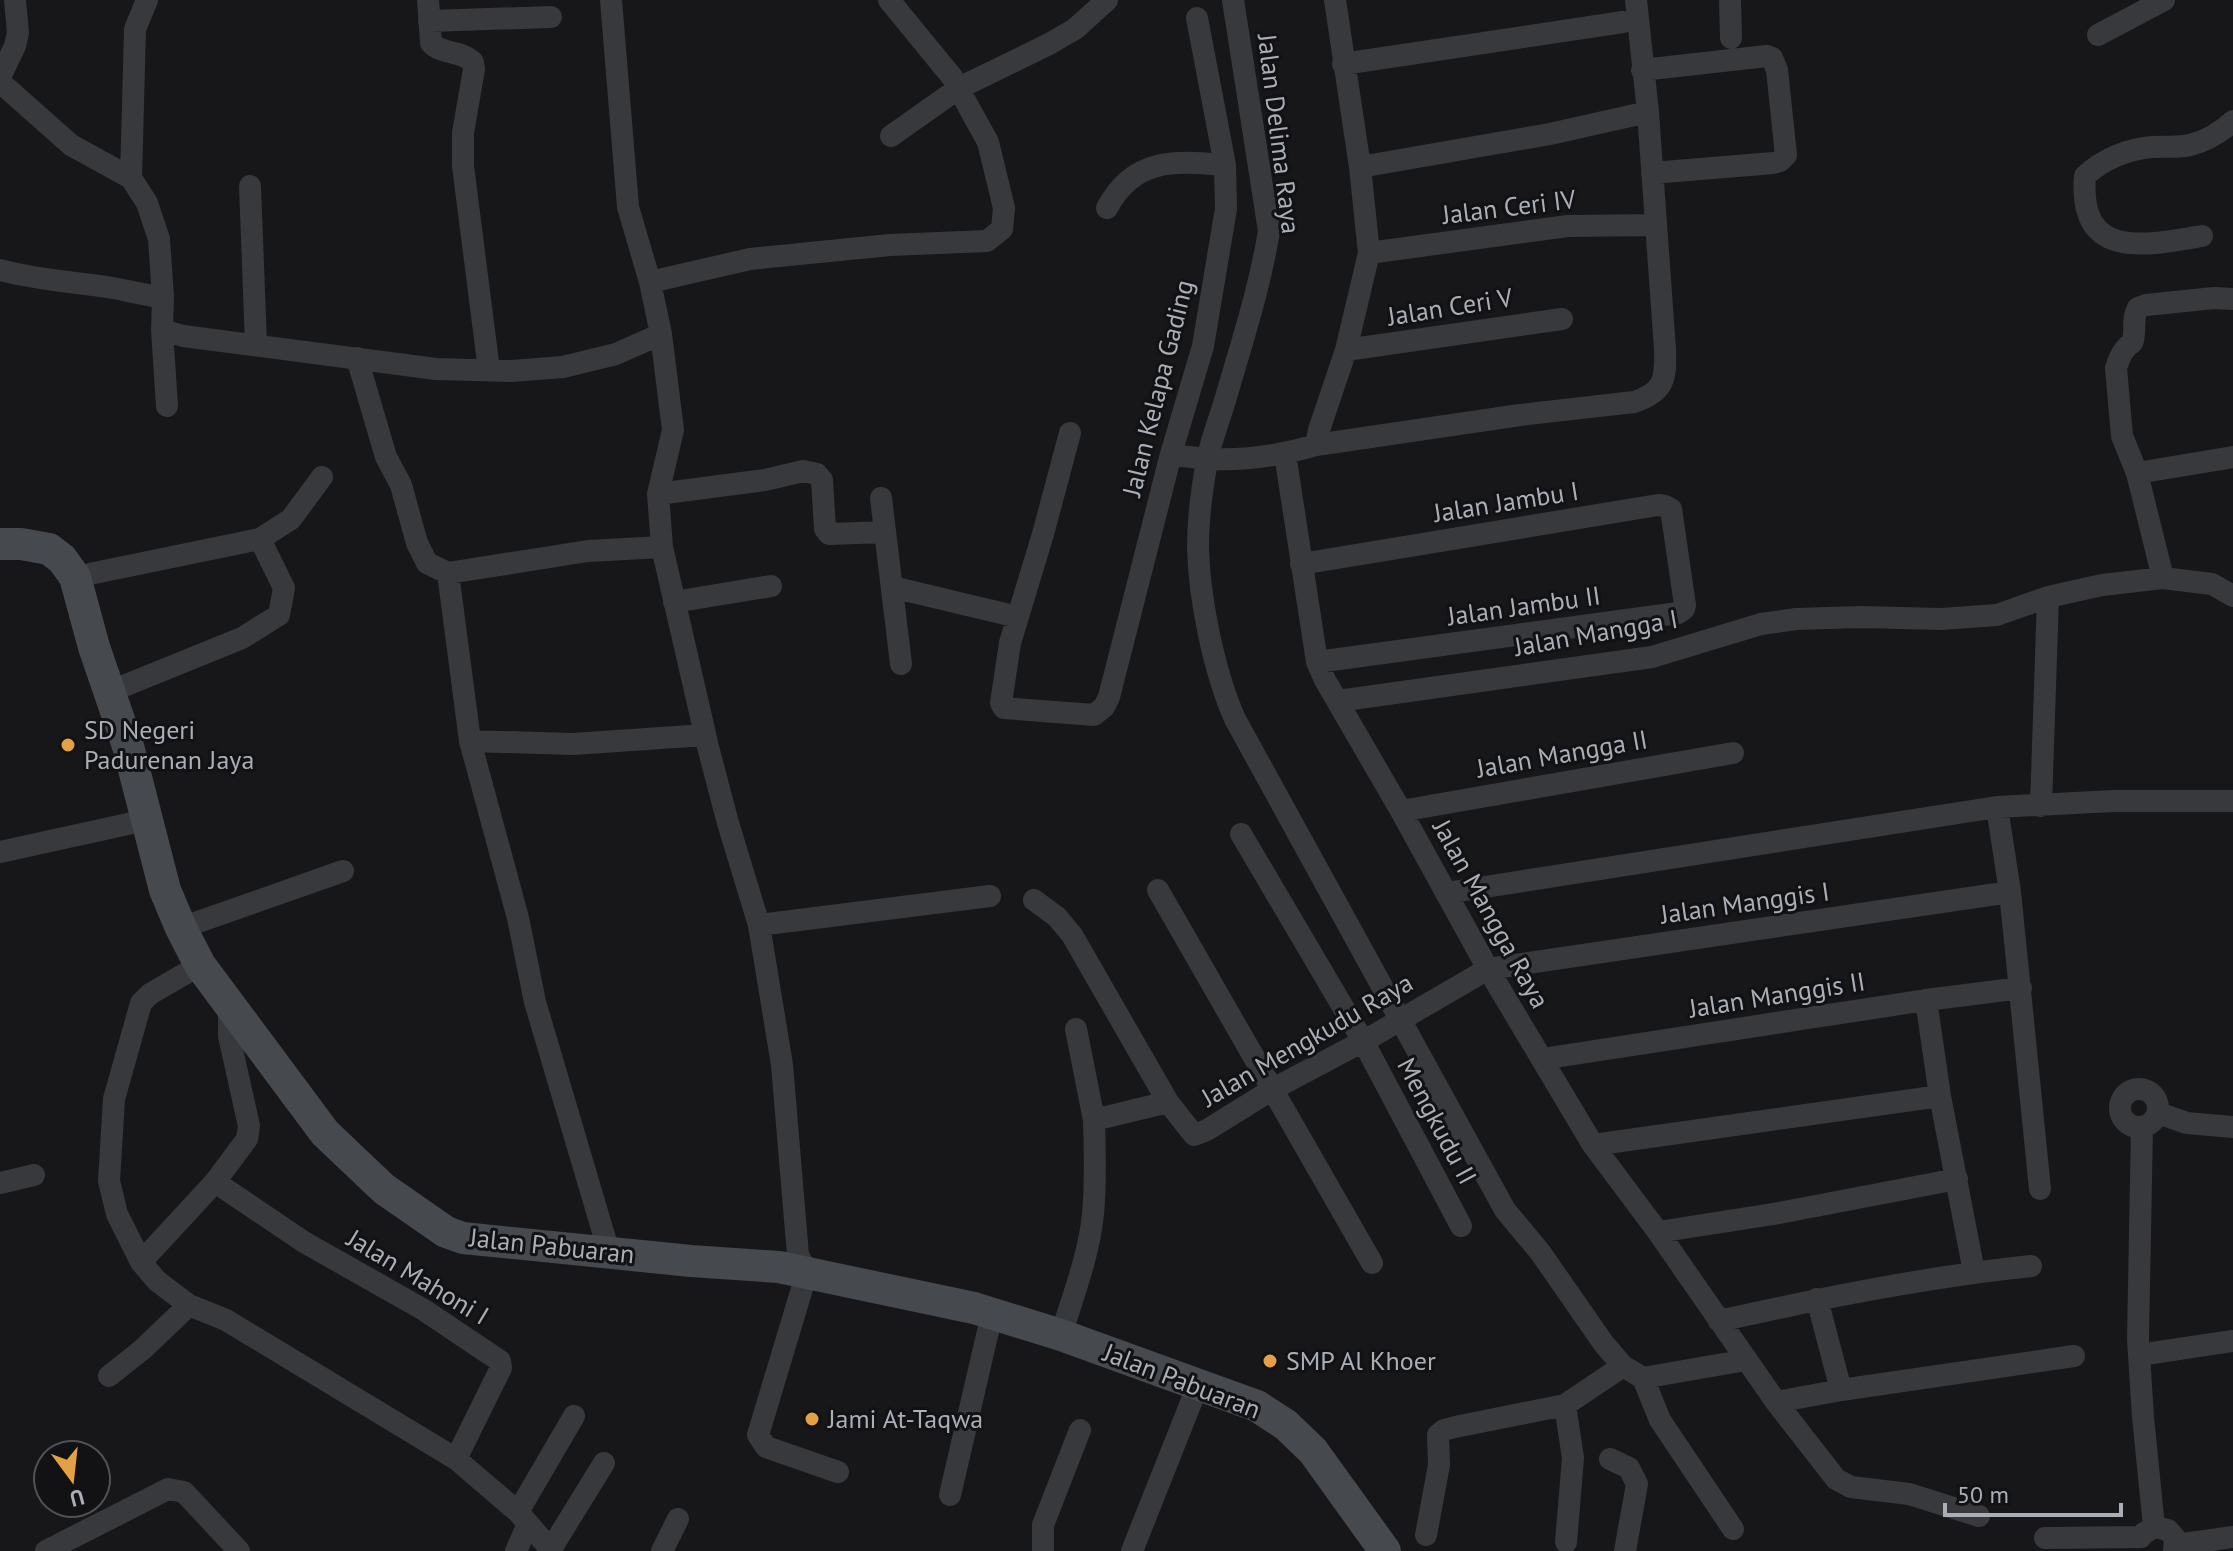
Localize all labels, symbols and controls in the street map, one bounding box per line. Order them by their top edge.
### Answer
street label: Jalan Delima Raya [1251,31,1308,236]
street label: Jalan Ceri IV [1439,182,1578,231]
street label: Jalan Kelapa Gading [1114,276,1200,501]
street label: Jalan Ceri V [1384,280,1515,333]
street label: Jalan Jambu I [1430,474,1581,529]
street label: Jalan Jambu II [1444,578,1602,633]
street label: Jalan Mangga I [1511,602,1680,663]
place label: SD Negeri Padurenan Jaya [84,713,254,776]
street label: Jalan Mangga II [1473,722,1650,785]
marker: SD Negeri Padurenan Jaya [59,736,77,754]
street label: Jalan Mangga Raya [1425,813,1557,1014]
street label: Jalan Manggis I [1657,874,1831,931]
street label: Jalan Manggis II [1686,964,1867,1025]
street label: Jalan Mengkudu Raya [1194,966,1418,1114]
street label: Mengkudu II [1390,1052,1485,1190]
street label: Jalan Pabuaran [467,1220,636,1271]
street label: Jalan Mahoni I [341,1221,495,1332]
street label: Jalan Pabuaran [1098,1335,1265,1426]
place label: SMP Al Khoer [1286,1344,1436,1377]
marker: SMP Al Khoer [1261,1352,1279,1370]
place label: Jami At-Taqwa [827,1402,983,1435]
marker: Jami At-Taqwa [803,1410,821,1428]
north arrow [32,1439,112,1519]
scale bar [1945,1467,2121,1517]
text: 50 m [1957,1479,2009,1510]
text: U [67,1483,87,1514]

